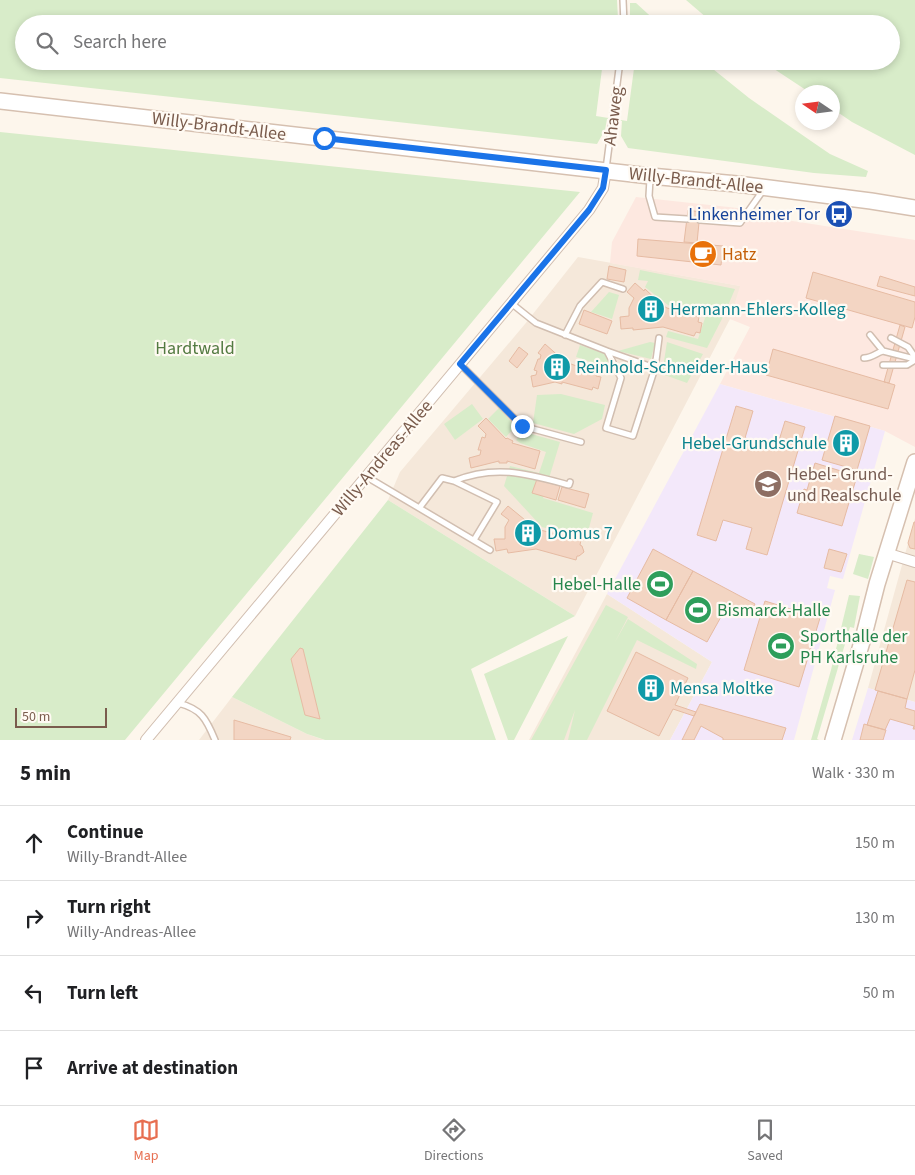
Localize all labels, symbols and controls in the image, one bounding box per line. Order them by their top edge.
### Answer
search box [15,15,900,70]
icon: search [33,29,61,57]
text: Search here [73,29,167,56]
street label: Ahaweg [597,85,630,147]
north arrow [795,85,840,130]
street label: Willy-Brandt-Allee [150,106,288,147]
route start [313,127,336,150]
street label: Willy-Brandt-Allee [627,161,765,200]
bus stop icon: Linkenheimer Tor [824,199,854,229]
place label: Linkenheimer Tor [688,202,821,227]
cafe icon: Hatz [688,239,718,269]
place label: Hatz [722,242,757,267]
building icon: Hermann-Ehlers-Kolleg [636,294,666,324]
place label: Hermann-Ehlers-Kolleg [670,297,846,322]
park label: Hardtwald [155,336,235,361]
building icon: Reinhold-Schneider-Haus [542,352,572,382]
place label: Reinhold-Schneider-Haus [576,355,768,380]
street label: Willy-Andreas-Allee [326,395,439,522]
route end [511,415,534,438]
building icon: Hebel-Grundschule [831,428,861,458]
place label: Hebel-Grundschule [681,431,827,456]
place label: Hebel- Grund- und Realschule [787,462,902,508]
school or university icon: Hebel- Grund- und Realschule [753,469,783,499]
building icon: Domus 7 [513,518,543,548]
place label: Domus 7 [547,521,613,546]
sports icon: Hebel-Halle [645,569,675,599]
place label: Hebel-Halle [552,572,641,597]
sports icon: Bismarck-Halle [683,595,713,625]
place label: Bismarck-Halle [717,598,831,623]
place label: Sporthalle der PH Karlsruhe [800,624,908,670]
sports icon: Sporthalle der PH Karlsruhe [766,631,796,661]
building icon: Mensa Moltke [636,673,666,703]
place label: Mensa Moltke [670,676,773,701]
scale bar [15,705,108,728]
text: 50 m [22,707,50,727]
text: 5 min [20,758,71,788]
text: Walk · 330 m [812,762,895,784]
text: Continue [67,819,144,846]
icon: ahead [20,829,48,857]
text: 150 m [855,832,895,854]
text: Willy-Brandt-Allee [67,846,187,868]
text: Turn right [67,894,151,921]
icon: right [20,904,48,932]
text: 130 m [855,907,895,929]
text: Willy-Andreas-Allee [67,921,196,943]
icon: left [20,979,48,1007]
text: Turn left [67,980,138,1007]
text: 50 m [863,982,895,1004]
icon: arrive [20,1054,48,1082]
text: Arrive at destination [67,1055,238,1082]
tab: Map [132,1116,160,1166]
tab: Directions [424,1116,483,1166]
tab: Saved [747,1116,783,1166]

